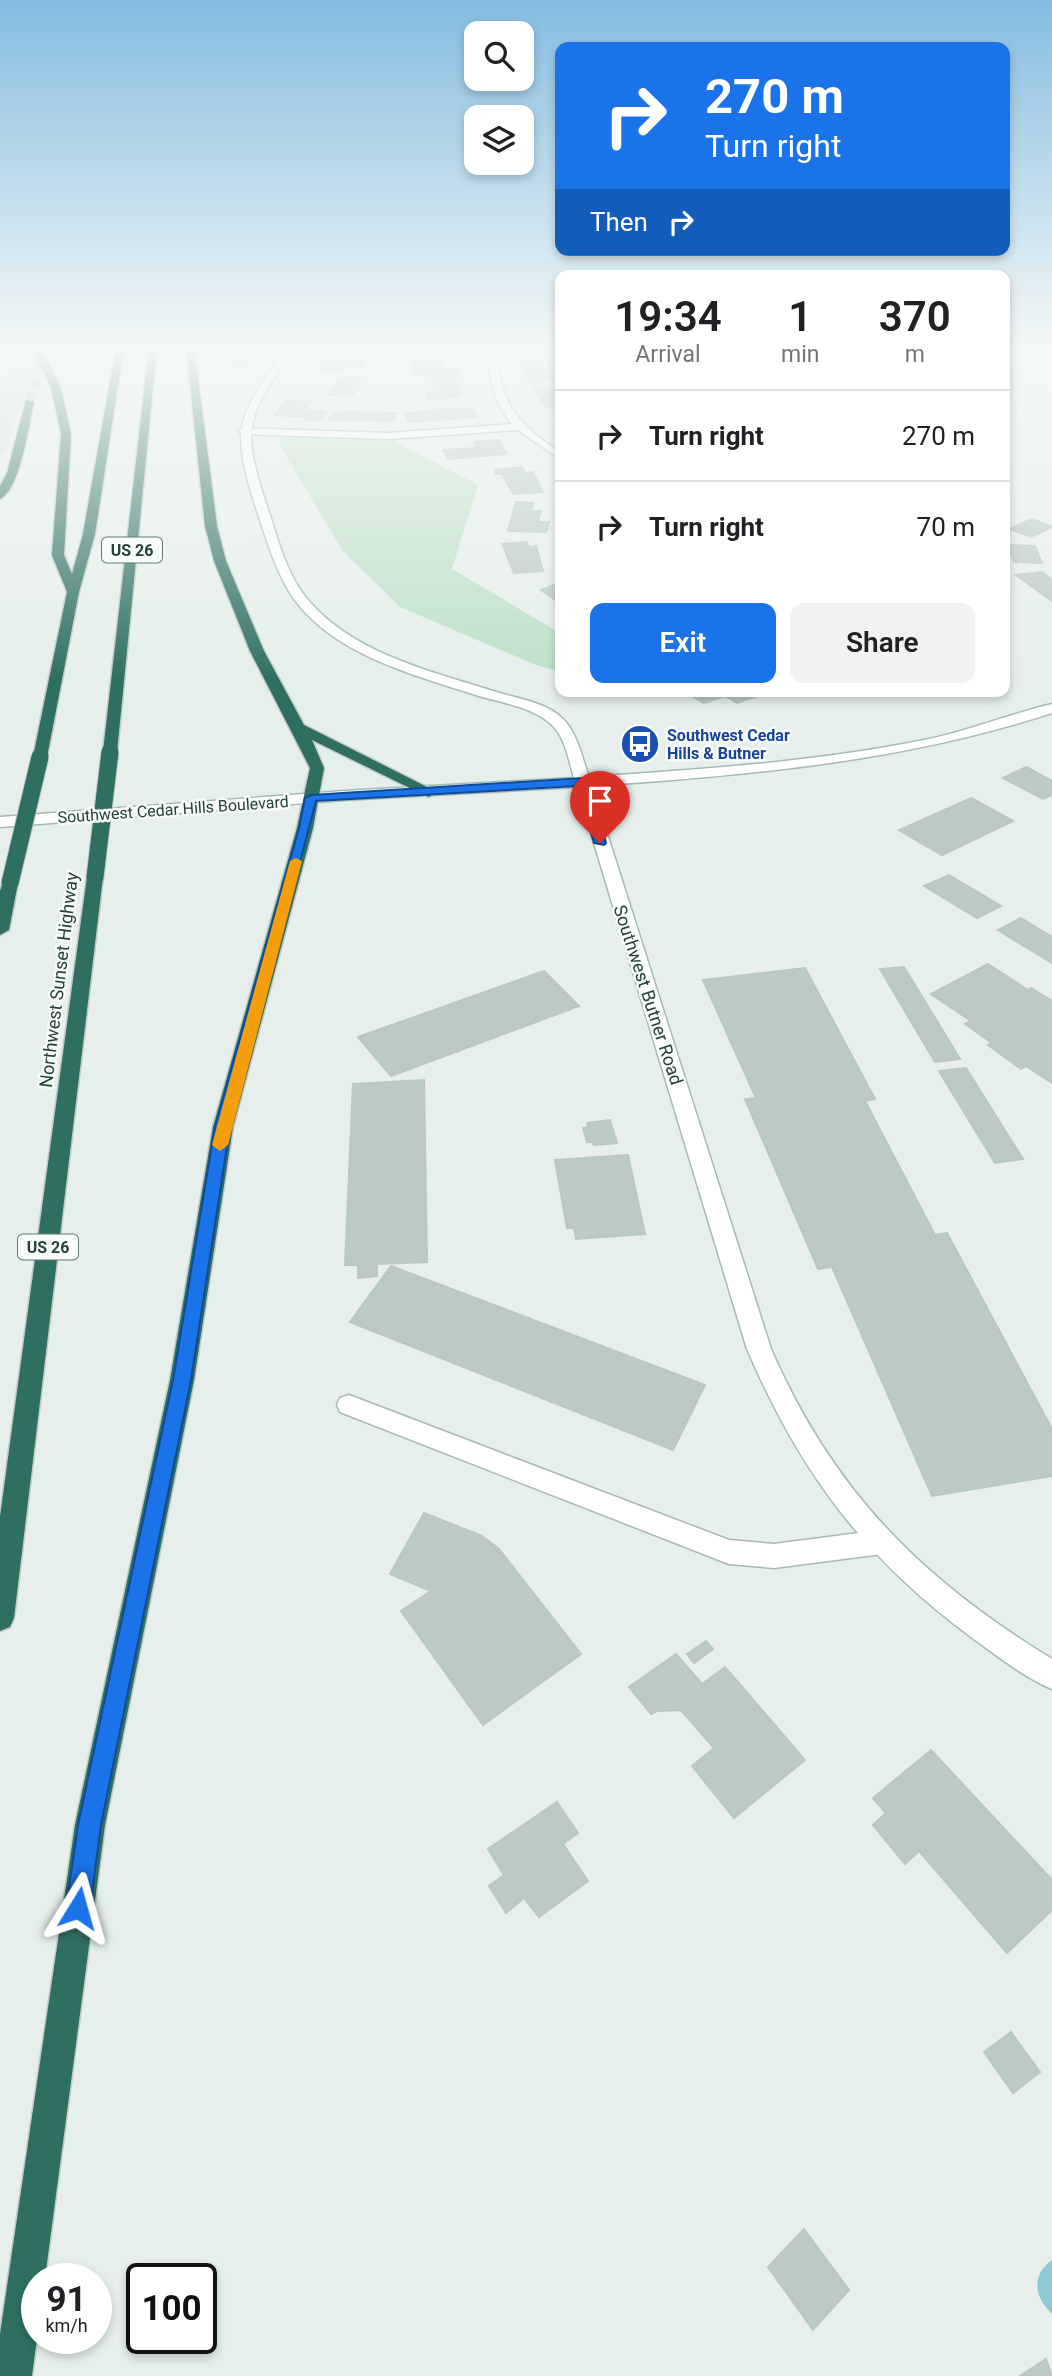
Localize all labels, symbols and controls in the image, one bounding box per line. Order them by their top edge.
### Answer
map controls [464,21,534,175]
button: search [464,21,534,91]
text: 270 m [705,68,844,125]
icon: right [590,70,681,161]
button: layers [464,105,534,175]
text: Turn right [705,127,841,165]
icon: right [662,203,700,241]
text: Then [590,207,648,237]
text: 19:34 [614,292,722,341]
text: 1 [788,292,812,341]
text: 370 [879,292,951,341]
text: Arrival [635,341,701,368]
text: min [781,341,819,368]
text: m [905,341,925,368]
icon: right [590,417,628,455]
text: Turn right [649,421,764,451]
text: 270 m [902,421,975,451]
icon: right [590,508,628,546]
text: Turn right [649,512,764,542]
text: 70 m [917,512,975,542]
road number: US 26 [102,538,162,562]
button: Exit [590,603,776,683]
button: Share [790,603,975,683]
bus stop icon: Southwest Cedar Hills & Butner [619,723,661,765]
place label: Southwest Cedar Hills & Butner [667,726,790,763]
pin [570,771,630,843]
icon: arrive [581,782,619,820]
street label: Southwest Cedar Hills Boulevard [57,792,289,827]
street label: Northwest Sunset Highway [35,871,82,1089]
street label: Southwest Butner Road [609,902,687,1087]
road number: US 26 [18,1234,78,1260]
position arrow [41,1871,115,1945]
speed limit sign: 100 [126,2263,217,2354]
text: 91 [46,2279,87,2320]
text: km/h [45,2315,88,2336]

